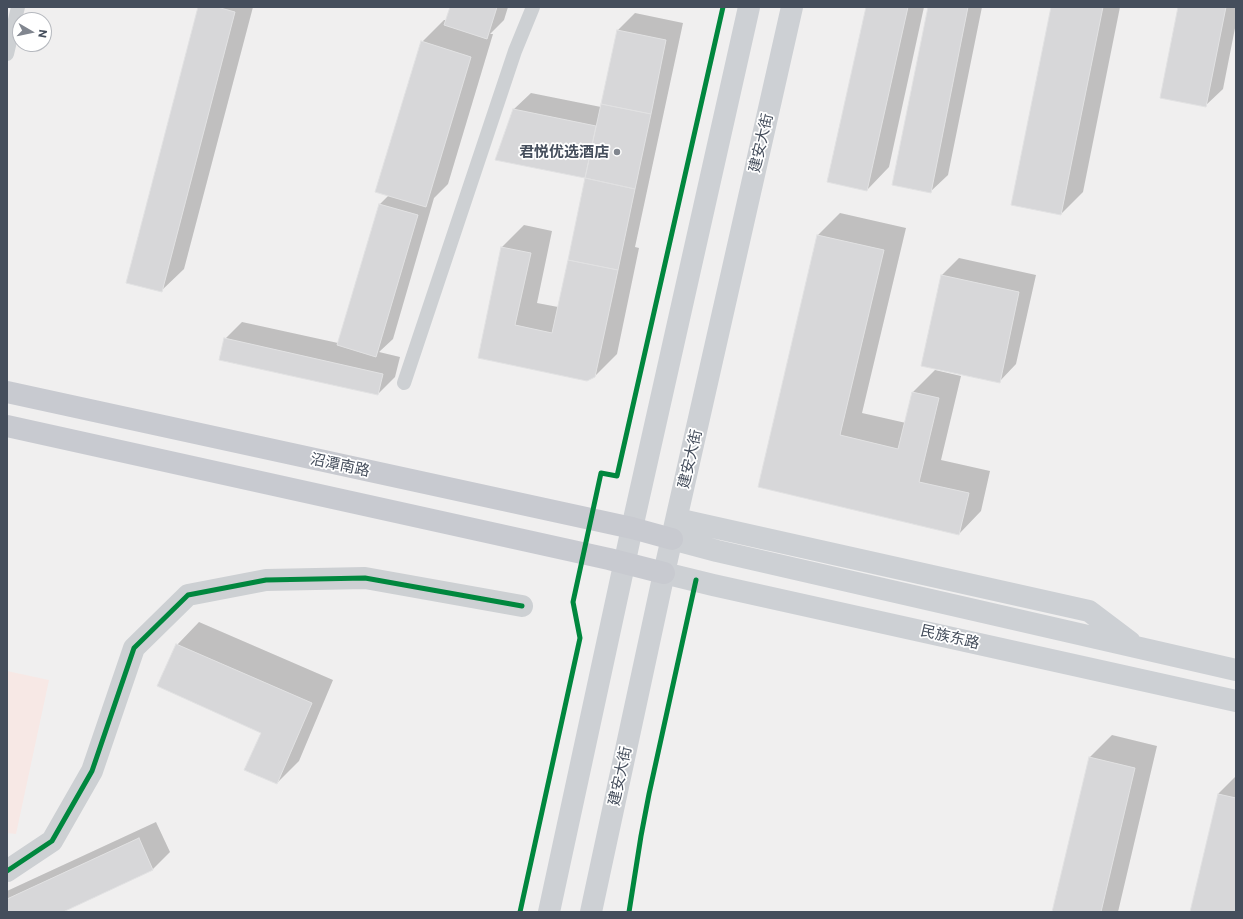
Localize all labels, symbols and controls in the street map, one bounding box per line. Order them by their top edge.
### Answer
north arrow [12,12,52,52]
text: N [36,29,50,39]
street label: 建安大街 [745,112,777,174]
place label: 君悦优选酒店 [519,143,609,161]
marker: 君悦优选酒店 [612,147,622,157]
street label: 建安大街 [674,428,706,490]
street label: 沼潭南路 [309,450,371,480]
street label: 民族东路 [919,621,981,653]
street label: 建安大街 [605,745,635,807]

